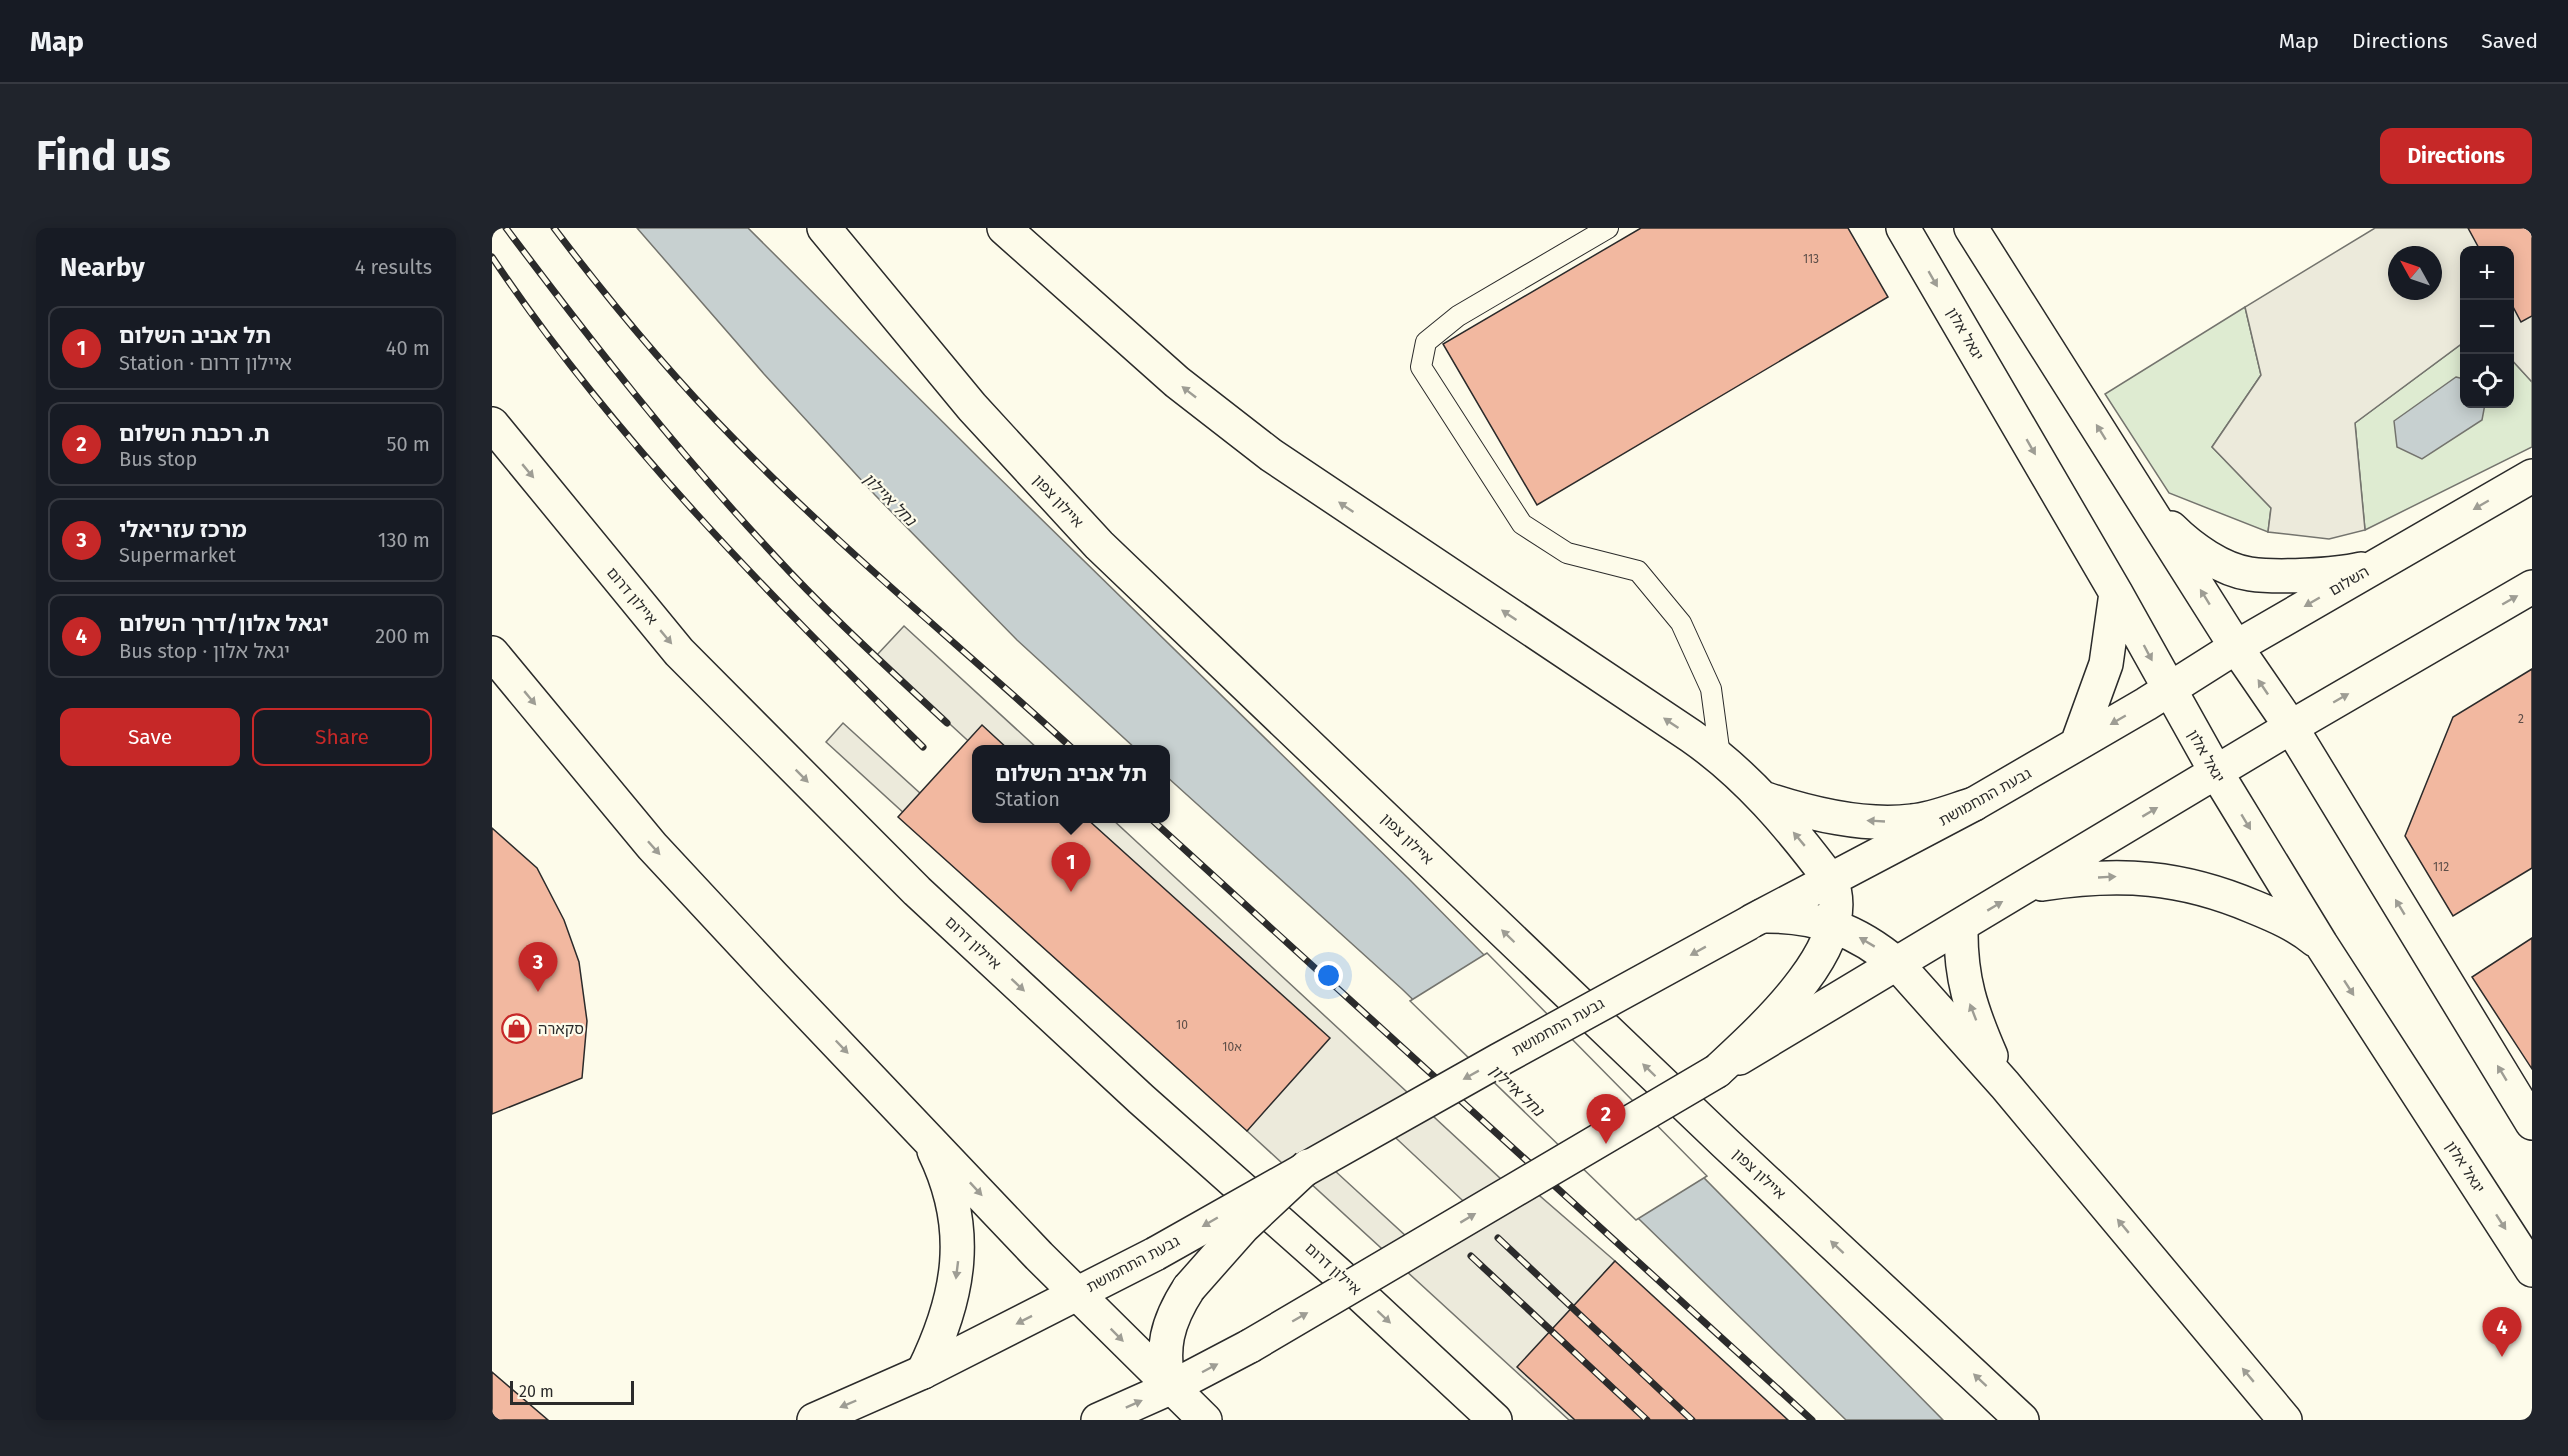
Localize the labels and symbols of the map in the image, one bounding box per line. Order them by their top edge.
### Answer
north arrow [2388,246,2442,300]
house number: 113 [1803,252,1819,266]
one-way arrow [1927,271,1938,287]
street label: יגאל אלון [1943,304,1987,364]
one-way arrow [1182,386,1197,398]
one-way arrow [2096,424,2107,440]
one-way arrow [2025,439,2036,455]
one-way arrow [521,463,534,478]
water label: נחל איילון [859,469,921,530]
street label: איילון צפון [1029,471,1087,531]
one-way arrow [2472,500,2489,510]
one-way arrow [1339,501,1355,513]
street label: השלום [2326,563,2372,599]
street label: איילון דרום [603,564,661,628]
one-way arrow [2199,589,2210,605]
one-way arrow [2502,595,2519,605]
one-way arrow [2304,597,2320,608]
one-way arrow [1501,610,1517,621]
one-way arrow [659,629,672,644]
one-way arrow [2143,645,2153,662]
one-way arrow [2258,679,2269,695]
one-way arrow [523,690,536,705]
one-way arrow [2333,694,2350,704]
house number: 2 [2518,712,2524,726]
one-way arrow [2110,715,2126,726]
one-way arrow [1663,717,1680,728]
street label: יגאל אלון [2184,726,2228,786]
street label: גבעת התחמושת [1936,764,2035,830]
one-way arrow [795,768,809,782]
one-way arrow [2142,807,2158,818]
street label: איילון צפון [1377,810,1437,868]
one-way arrow [2241,814,2252,830]
one-way arrow [1867,817,1886,826]
one-way arrow [1793,832,1806,847]
one-way arrow [648,840,661,855]
pin: 1 [1052,842,1090,892]
house number: 112 [2433,860,2449,874]
one-way arrow [2097,872,2116,881]
one-way arrow [2395,899,2406,915]
one-way arrow [1987,901,2003,912]
street label: איילון דרום [942,913,1004,973]
one-way arrow [1502,929,1516,943]
one-way arrow [1859,936,1875,947]
pin: 3 [518,942,558,992]
one-way arrow [1689,946,1706,956]
your location [1314,961,1343,990]
one-way arrow [1010,978,1025,991]
one-way arrow [2343,980,2354,996]
street label: גבעת התחמושת [1509,994,1608,1060]
one-way arrow [1967,1003,1977,1021]
shop icon: סקארה [501,1013,533,1045]
house number: 10 [1176,1018,1188,1032]
place label: סקארה [538,1020,584,1038]
one-way arrow [835,1040,849,1055]
house number: 10א [1222,1040,1242,1054]
water label: נחל איילון [1486,1061,1548,1121]
one-way arrow [1642,1063,1657,1077]
one-way arrow [2496,1065,2507,1081]
one-way arrow [1462,1070,1479,1080]
pin: 2 [1586,1094,1626,1144]
street label: יגאל אלון [2442,1138,2488,1196]
street label: איילון צפון [1729,1145,1789,1203]
one-way arrow [969,1181,983,1196]
one-way arrow [1460,1212,1476,1223]
one-way arrow [2495,1214,2506,1230]
one-way arrow [1201,1217,1218,1227]
one-way arrow [2116,1218,2129,1234]
street label: גבעת התחמושת [1083,1232,1183,1296]
street label: איילון דרום [1301,1239,1365,1299]
one-way arrow [1831,1240,1845,1254]
one-way arrow [953,1261,962,1280]
pin: 4 [2482,1308,2522,1357]
one-way arrow [1377,1309,1391,1323]
one-way arrow [1292,1311,1308,1322]
one-way arrow [1015,1315,1032,1324]
one-way arrow [1110,1328,1125,1342]
one-way arrow [1202,1363,1219,1372]
one-way arrow [2241,1367,2254,1383]
one-way arrow [1973,1374,1988,1387]
scale bar [510,1378,634,1406]
one-way arrow [1126,1399,1144,1409]
one-way arrow [839,1400,857,1410]

